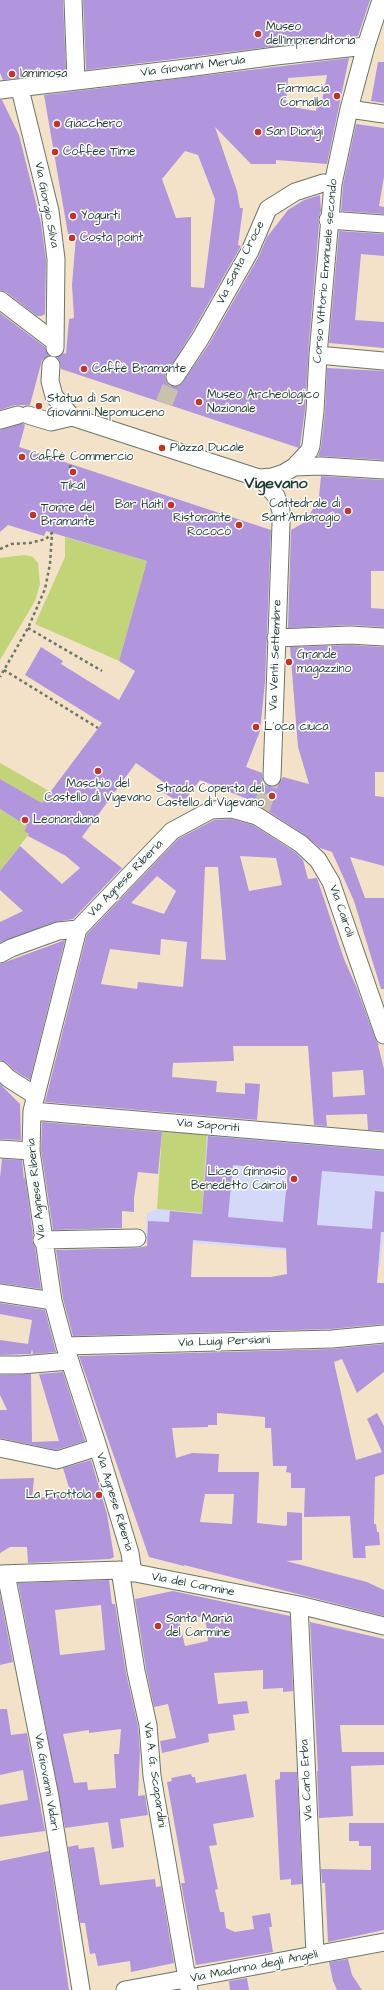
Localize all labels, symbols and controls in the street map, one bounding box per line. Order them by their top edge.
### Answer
place label: Museo dell'Imprenditoria [266,20,355,48]
marker: Museo dell'Imprenditoria [253,29,263,39]
street label: Via Giovanni Merula [140,53,246,81]
place label: lamimosa [20,67,67,81]
marker: lamimosa [7,69,17,79]
place label: Farmacia Cornalba [277,82,329,110]
marker: Farmacia Cornalba [332,91,342,101]
place label: Giacchero [65,117,122,131]
marker: Giacchero [52,119,62,129]
place label: San Dionigi [266,125,323,139]
marker: San Dionigi [253,127,263,137]
place label: Coffee Time [63,145,135,159]
marker: Coffee Time [50,147,60,157]
street label: Via Giorgio Silva [31,161,61,249]
street label: Corso Vittorio Emanuele secondo [311,178,341,364]
place label: Yogurtí [81,209,120,223]
marker: Yogurtí [68,211,78,221]
street label: Via Santa Croce [214,219,268,307]
place label: Costa point [80,231,143,245]
marker: Costa point [67,233,77,243]
place label: Caffè Bramante [92,362,186,376]
marker: Caffè Bramante [79,364,89,374]
place label: Museo Archeologico Nazionale [207,388,319,416]
place label: Statua di San Giovanni Nepomuceno [47,392,165,420]
marker: Museo Archeologico Nazionale [194,397,204,407]
marker: Statua di San Giovanni Nepomuceno [34,401,44,411]
place label: Piazza Ducale [170,441,244,455]
marker: Piazza Ducale [157,443,167,453]
place label: Caffé Commercio [30,450,133,464]
marker: Caffé Commercio [17,452,27,462]
marker: Tikal [68,467,78,477]
district label: Vigevano [245,475,307,495]
place label: Tikal [61,479,85,493]
place label: Cattedrale di Sant'Ambrogio [261,497,340,525]
place label: Bar Haiti [115,498,163,512]
marker: Bar Haiti [166,500,176,510]
place label: Torre del Bramante [41,501,95,529]
marker: Cattedrale di Sant'Ambrogio [343,506,353,516]
marker: Torre del Bramante [28,510,38,520]
place label: Ristorante Rococò [173,511,231,539]
marker: Ristorante Rococò [234,520,244,530]
street label: Via Venti Settembre [267,599,285,711]
place label: Grande magazzino [297,648,351,676]
marker: Grande magazzino [284,657,294,667]
place label: L'oca ciuca [264,720,329,734]
marker: L'oca ciuca [251,722,261,732]
marker: Maschio del Castello di Vigevano [93,766,103,776]
place label: Maschio del Castello di Vigevano [44,777,152,805]
place label: Strada Coperta del Castello di Vigevano [156,782,264,810]
marker: Strada Coperta del Castello di Vigevano [267,791,277,801]
place label: Leonardiana [33,813,99,827]
marker: Leonardiana [20,815,30,825]
street label: Via Agnese Riberia [85,837,167,921]
street label: Via Cairoli [325,883,357,939]
street label: Via Saporiti [176,1116,240,1136]
street label: Via Agnese Riberia [25,1137,49,1241]
place label: Liceo Ginnasio Benedetto Cairoli [191,1165,286,1193]
marker: Liceo Ginnasio Benedetto Cairoli [289,1174,299,1184]
street label: Via Luigi Persiani [178,1333,270,1351]
street label: Via Agnese Riberia [92,1451,136,1553]
place label: La Frottola [26,1488,91,1502]
marker: La Frottola [94,1490,104,1500]
street label: Via del Carmine [150,1570,236,1600]
place label: Santa Maria del Carmine [166,1612,232,1640]
marker: Santa Maria del Carmine [153,1621,163,1631]
street label: Via A. G. Scapardini [140,1722,168,1828]
street label: Via Giovanni Vidari [30,1732,62,1832]
street label: Via Carlo Erba [298,1739,316,1821]
street label: Via Madonna degli Angeli [189,1948,319,1986]

